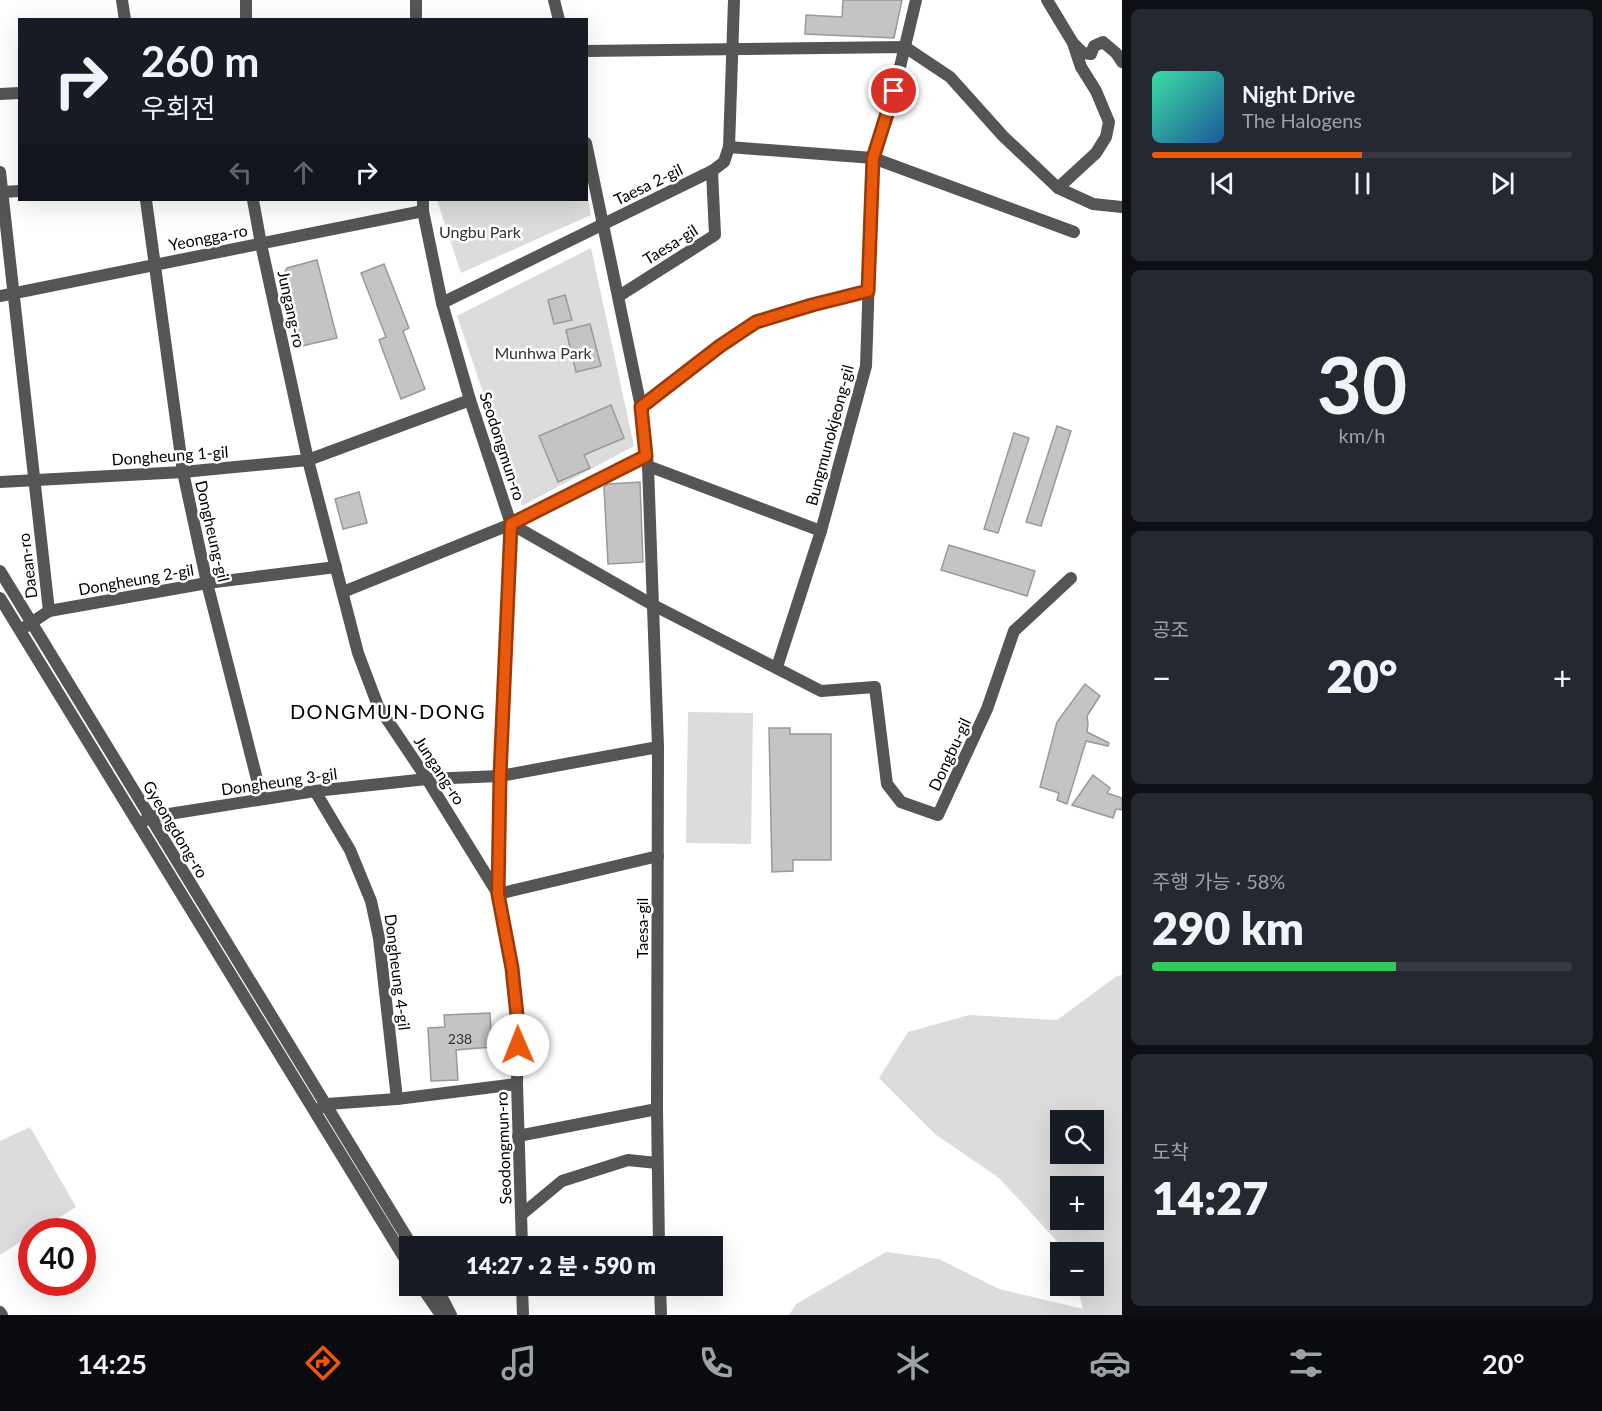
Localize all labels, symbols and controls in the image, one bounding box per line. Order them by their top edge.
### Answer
text: 260 m [141,36,259,86]
icon: right [42,42,120,120]
pin [868,65,919,116]
icon: arrive [877,74,910,107]
text: Night Drive [1242,81,1355,108]
text: 우회전 [141,91,216,124]
text: The Halogens [1242,108,1362,132]
icon: left [224,156,257,189]
icon: ahead [287,156,320,189]
icon: right [350,156,383,189]
street label: Taesa 2-gil [611,159,685,209]
icon: previous [1206,167,1239,200]
icon: pause [1346,167,1379,200]
icon: next [1486,167,1519,200]
street label: Yeongga-ro [167,220,249,254]
street label: Taesa-gil [639,220,701,268]
park label: Ungbu Park [439,222,522,241]
street label: Jungang-ro [275,269,309,349]
text: 30 [1317,337,1407,431]
park label: Munhwa Park [494,343,592,362]
street label: Bungmunokjeong-gil [801,362,857,508]
street label: Seodongmun-ro [477,389,529,503]
text: km/h [1339,423,1385,447]
street label: Dongheung 1-gil [111,441,229,469]
street label: Dongheung-gil [192,478,234,584]
street label: Daean-ro [14,532,40,600]
street label: Dongheung 2-gil [77,559,195,599]
text: 공조 [1152,617,1189,641]
text: 20° [1327,649,1397,703]
text: − [1152,657,1171,697]
text: + [1553,657,1572,697]
district label: DONGMUN-DONG [290,699,486,723]
street label: Dongbu-gil [924,715,974,793]
street label: Jungang-ro [411,732,469,808]
street label: Dongheung 3-gil [220,763,338,799]
street label: Gyeongdong-ro [140,777,212,881]
text: 주행 가능 · 58% [1152,869,1285,893]
street label: Taesa-gil [632,898,651,958]
text: 290 km [1152,901,1304,955]
street label: Dongheung 4-gil [381,913,415,1031]
position arrow [486,1013,550,1077]
house number: 238 [448,1030,472,1047]
street label: Seodongmun-ro [492,1091,514,1205]
map controls [1050,1110,1104,1296]
button: search [1050,1110,1104,1164]
text: 도착 [1152,1139,1189,1163]
text: 14:27 [1152,1171,1268,1225]
button: + [1050,1176,1104,1230]
speed limit sign: 40 [18,1218,96,1296]
button: − [1050,1242,1104,1296]
text: 14:27 · 2 분 · 590 m [466,1252,656,1279]
icon: directions [302,1342,344,1384]
icon: music [498,1342,540,1384]
icon: phone [695,1342,737,1384]
icon: climate [892,1342,934,1384]
icon: car [1089,1342,1131,1384]
icon: filters [1285,1342,1327,1384]
text: 14:25 [77,1347,147,1380]
text: 20° [1482,1347,1525,1380]

